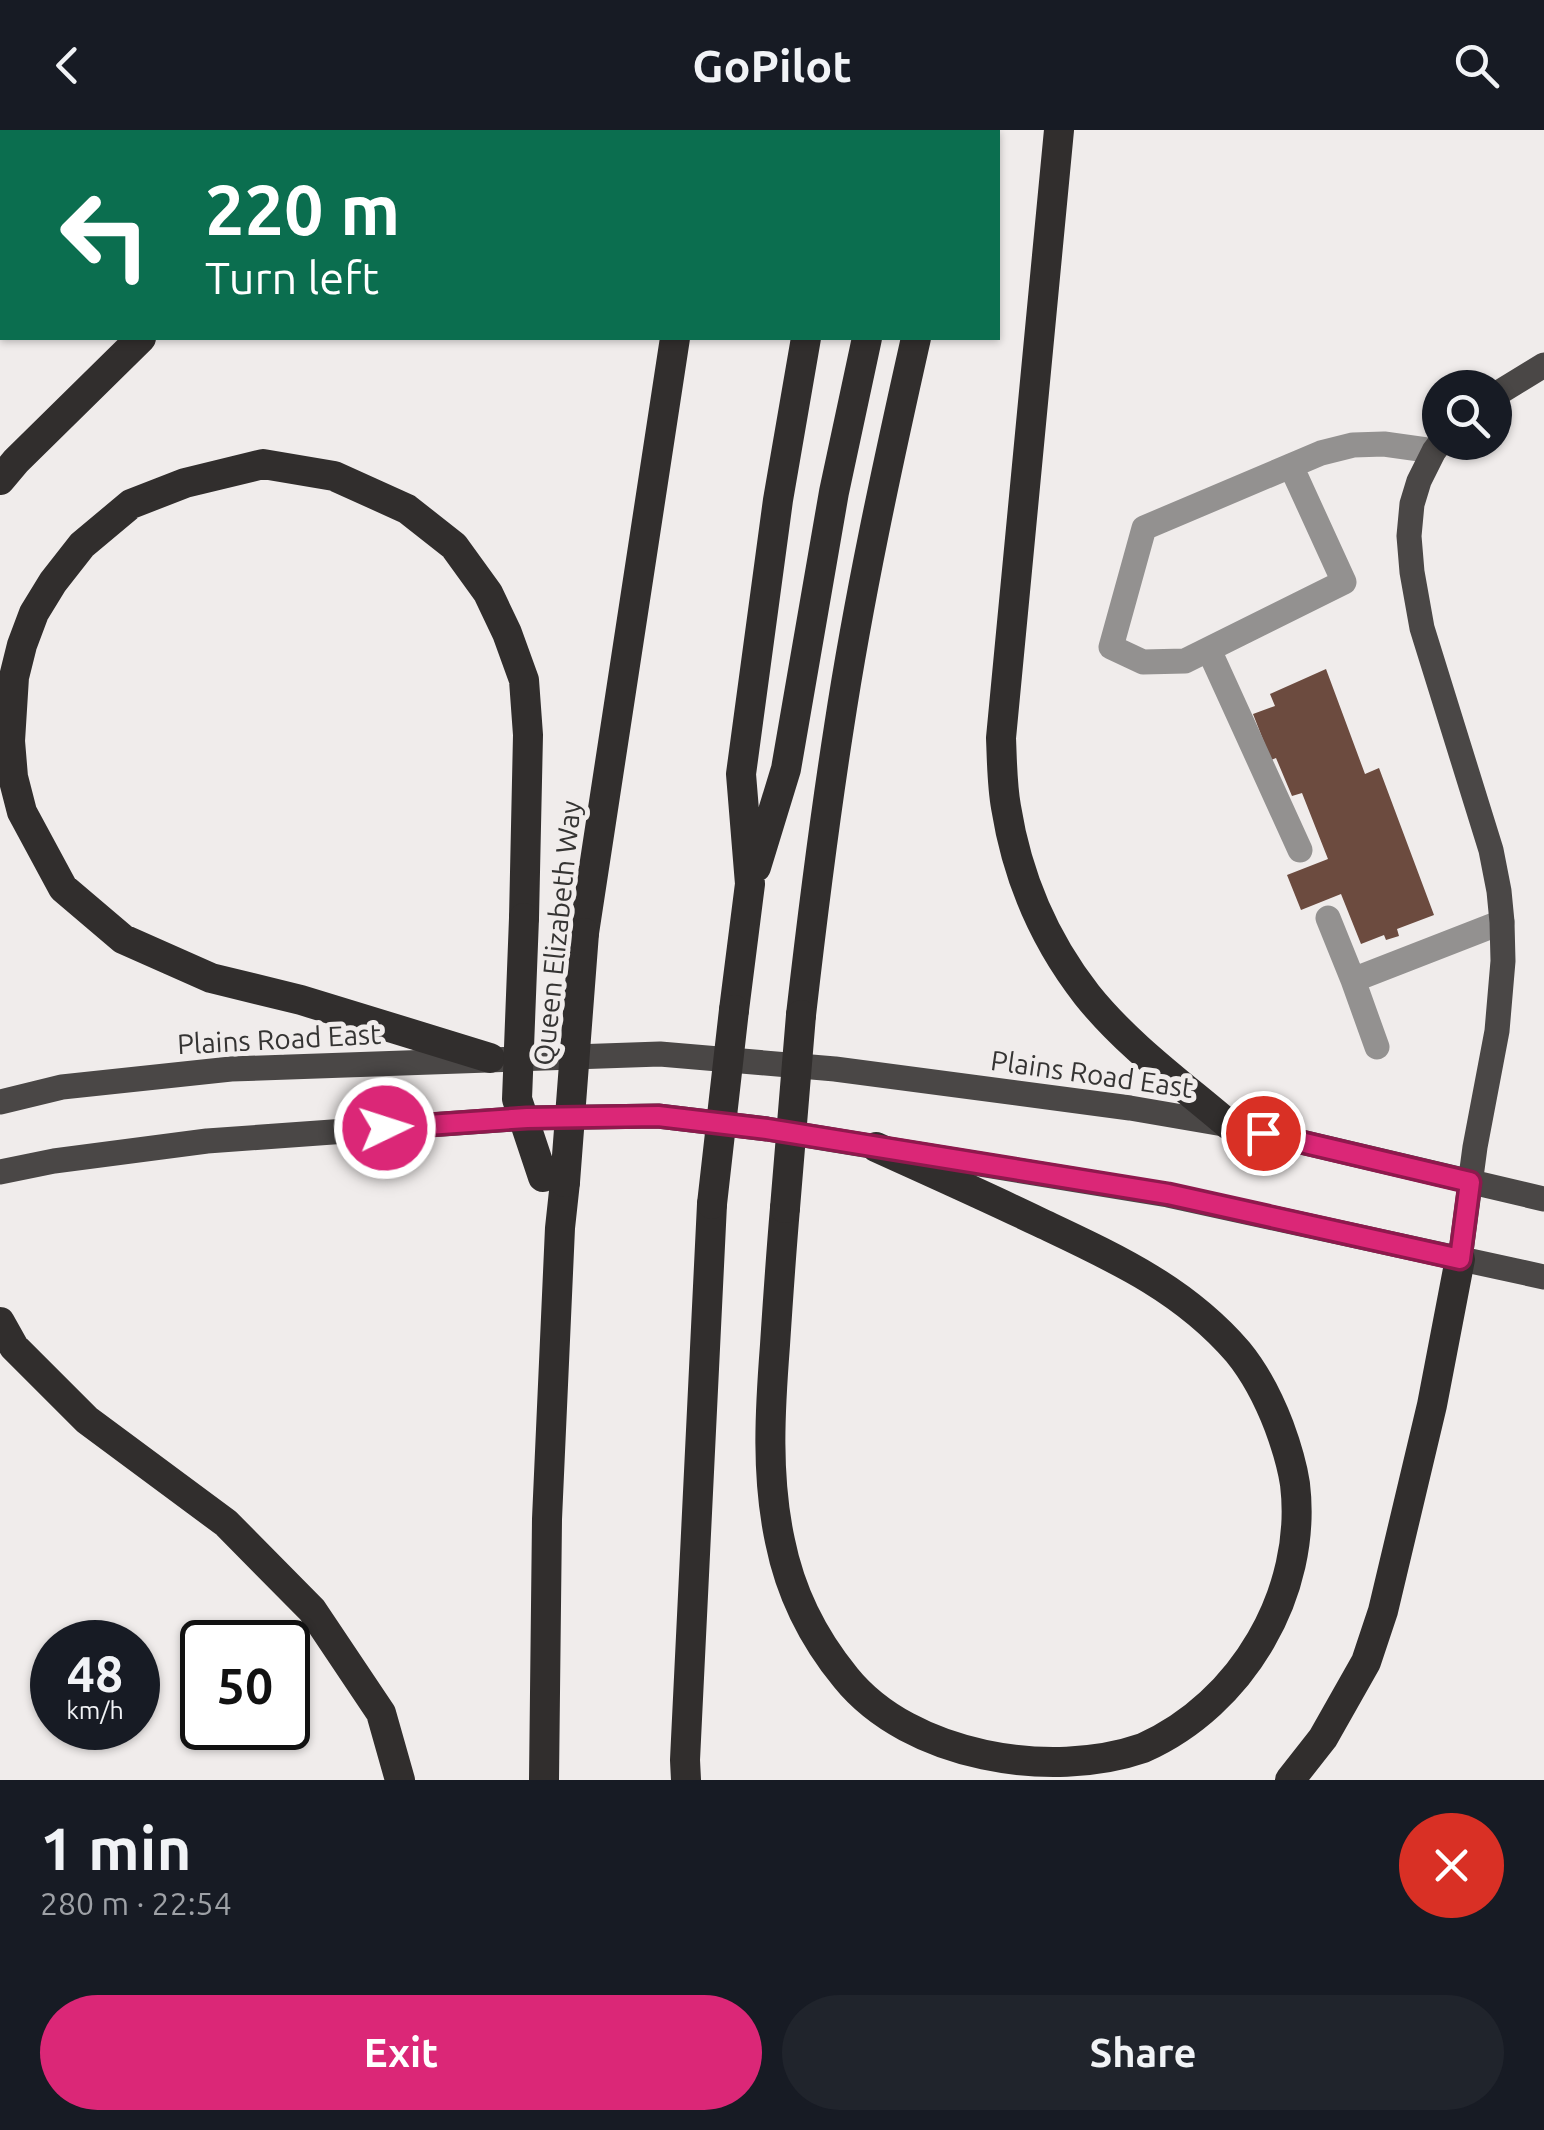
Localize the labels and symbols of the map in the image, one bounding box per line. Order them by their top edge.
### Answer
street label: Queen Elizabeth Way [527,799,586,1067]
street label: Plains Road East [176,1018,382,1059]
street label: Plains Road East [989,1044,1195,1103]
position arrow [333,1076,437,1180]
pin [1221,1091,1306,1176]
speed limit sign: 50 [180,1620,310,1750]

